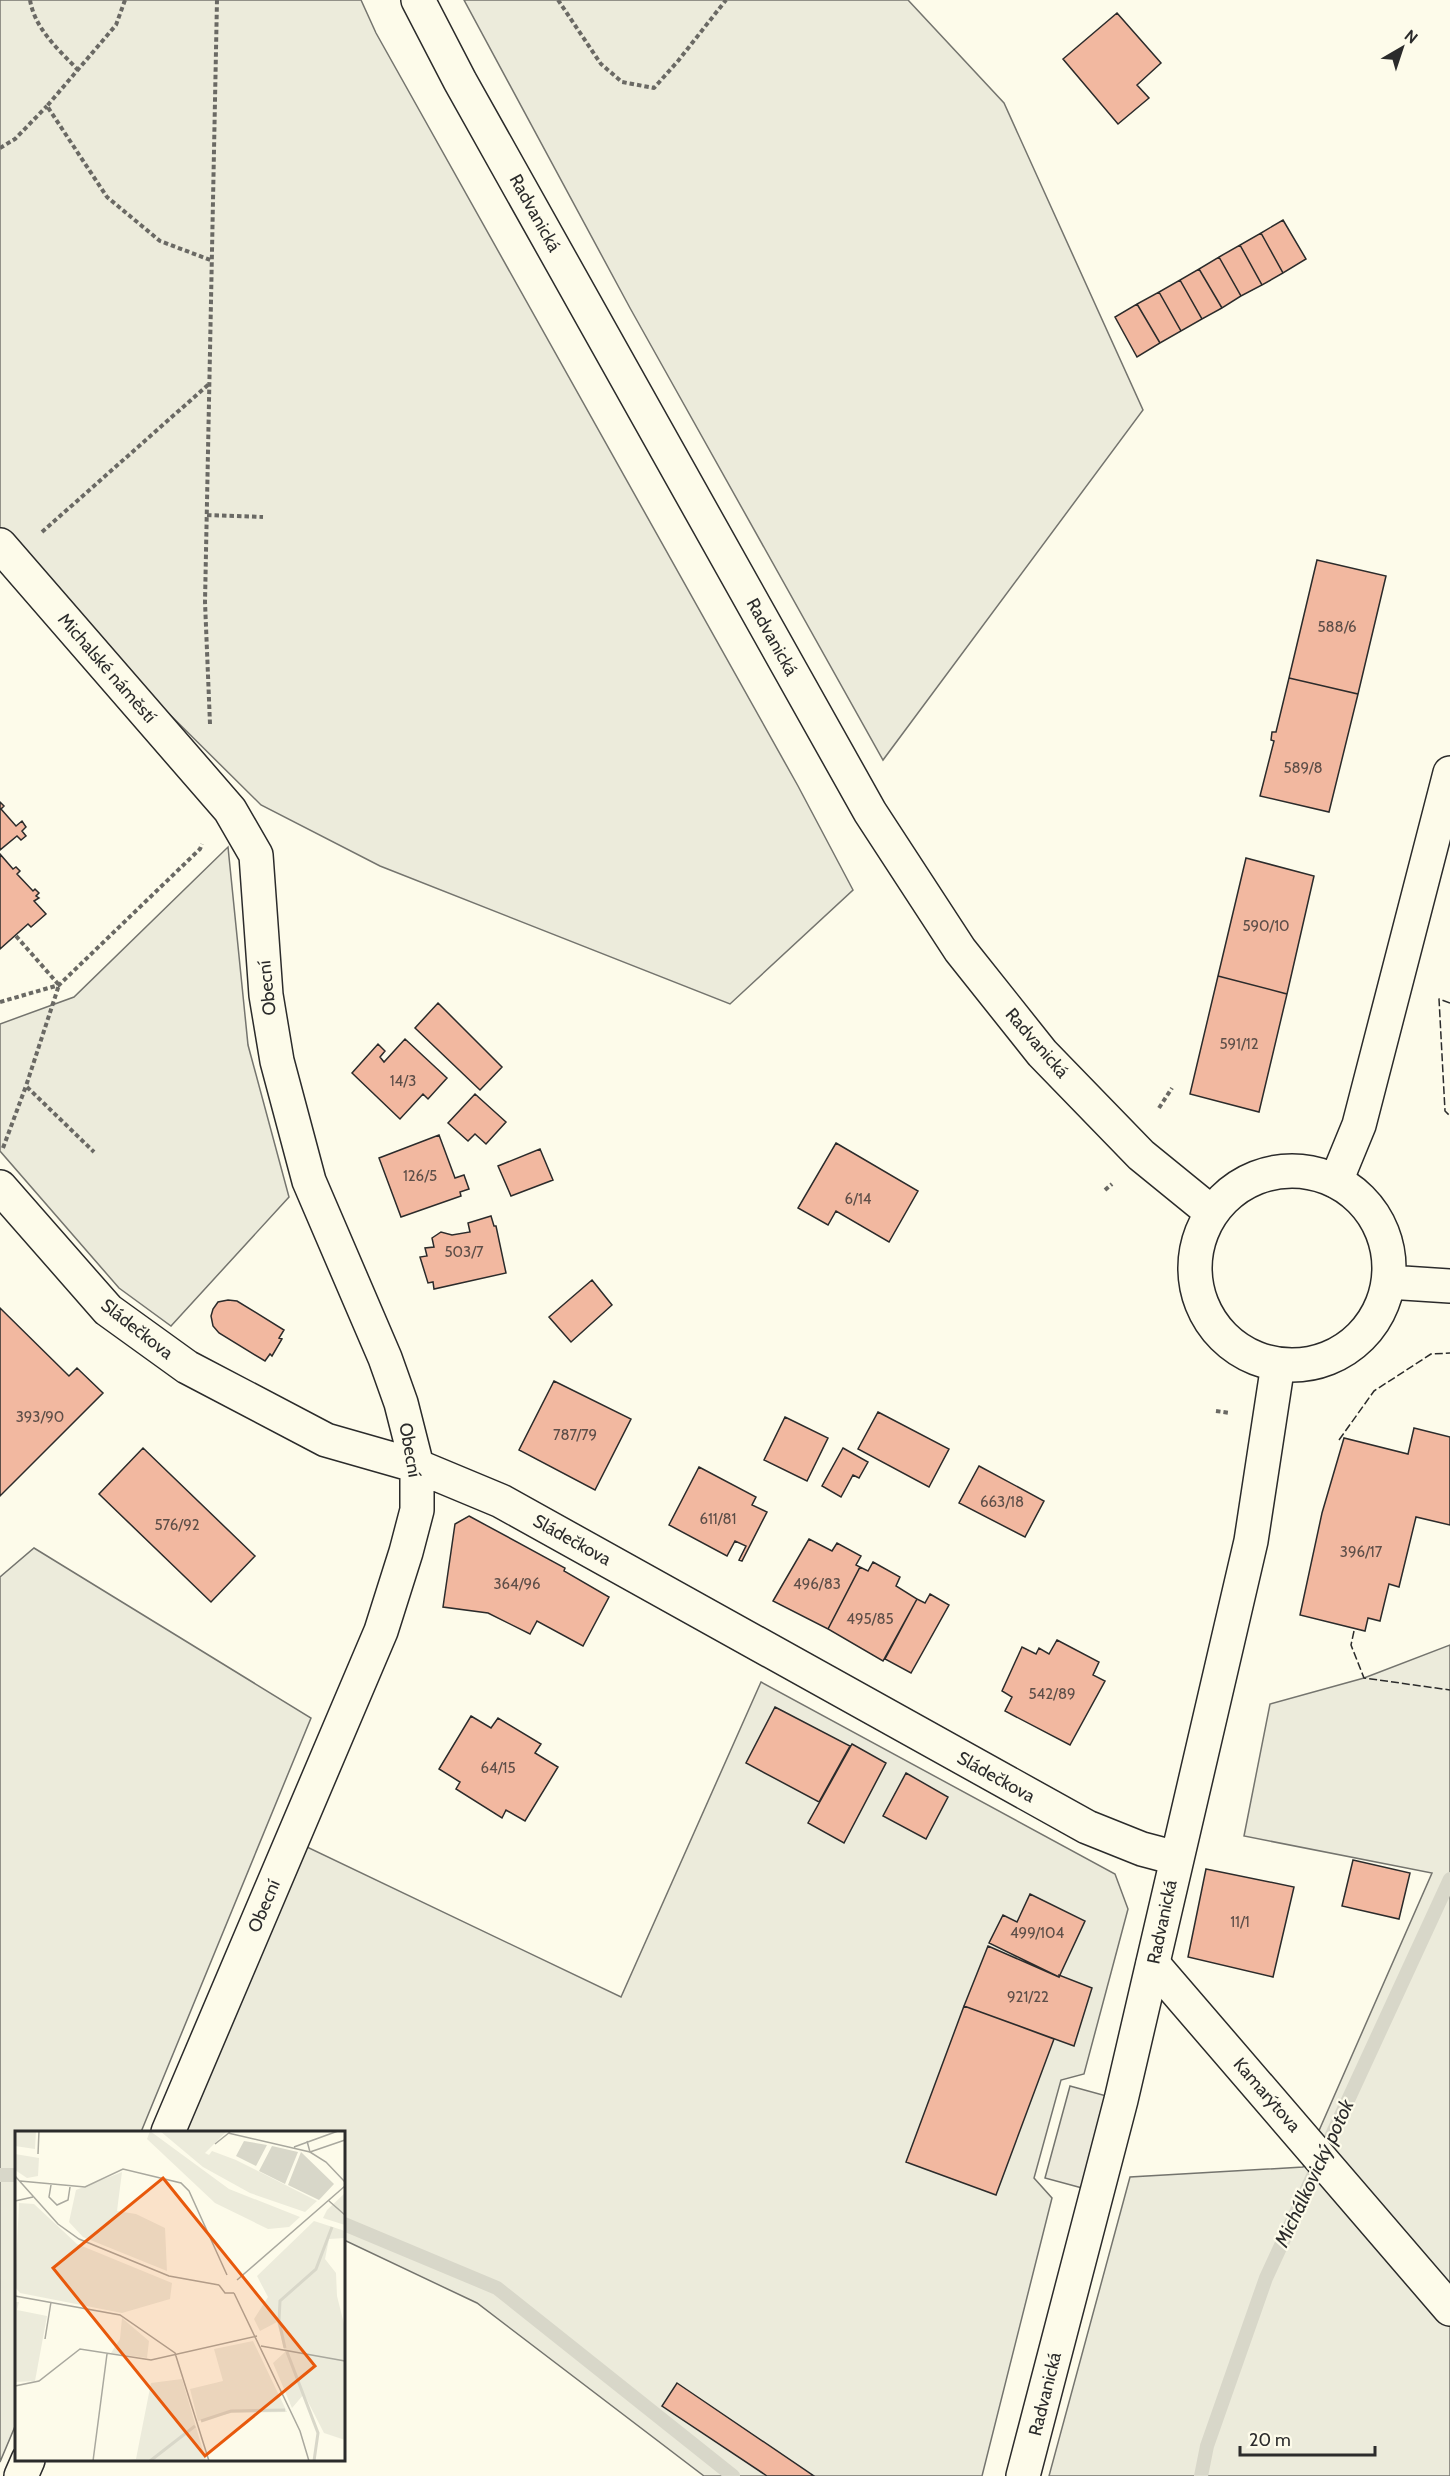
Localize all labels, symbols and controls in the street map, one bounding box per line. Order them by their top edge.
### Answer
north arrow [1372,18,1432,78]
text: N [1401,26,1421,48]
street label: Radvanická [505,170,566,256]
street label: Radvanická [742,594,803,680]
street label: Michalské náměstí [53,609,161,728]
house number: 588/6 [1317,618,1357,636]
house number: 589/8 [1283,759,1323,777]
house number: 590/10 [1242,917,1290,935]
street label: Obecní [253,959,281,1017]
street label: Radvanická [1001,1004,1074,1083]
house number: 591/12 [1219,1035,1259,1053]
house number: 14/3 [390,1072,416,1090]
house number: 126/5 [403,1167,437,1185]
house number: 6/14 [845,1190,872,1208]
house number: 503/7 [444,1243,484,1261]
street label: Sládečkova [97,1294,178,1364]
house number: 393/90 [16,1408,64,1426]
street label: Obecní [394,1421,426,1479]
house number: 787/79 [553,1426,597,1444]
house number: 663/18 [980,1493,1024,1511]
street label: Sládečkova [529,1510,615,1571]
house number: 611/81 [699,1510,737,1528]
house number: 576/92 [154,1516,200,1534]
house number: 396/17 [1340,1543,1383,1561]
house number: 364/96 [493,1575,541,1593]
house number: 496/83 [793,1575,841,1593]
house number: 495/85 [846,1610,894,1628]
house number: 542/89 [1028,1685,1076,1703]
street label: Sládečkova [953,1747,1039,1808]
house number: 64/15 [480,1759,516,1777]
street label: Obecní [243,1876,285,1936]
street label: Radvanická [1142,1878,1182,1966]
house number: 11/1 [1230,1913,1250,1931]
house number: 499/104 [1010,1924,1064,1942]
house number: 921/22 [1007,1988,1049,2006]
street label: Kamarýtova [1229,2053,1305,2137]
water label: Michálkovický potok [1269,2094,1359,2252]
inset map [15,2131,345,2461]
street label: Radvanická [1024,2350,1066,2438]
scale bar [1240,2419,1375,2457]
text: 20 m [1249,2429,1291,2451]

